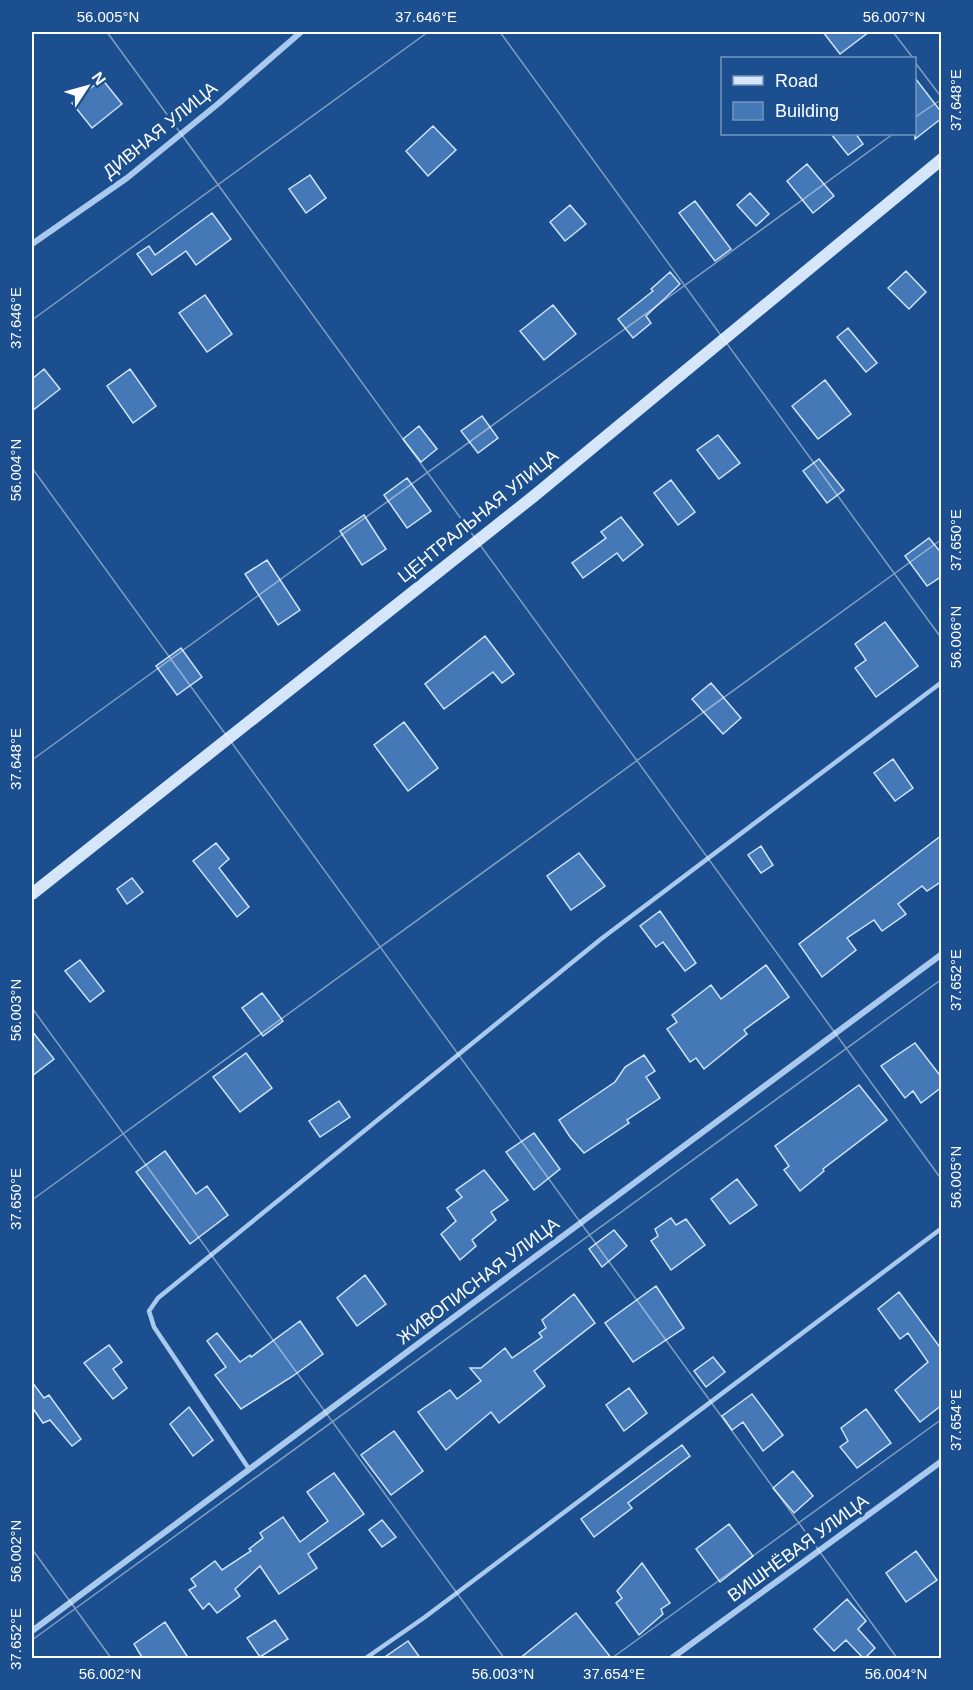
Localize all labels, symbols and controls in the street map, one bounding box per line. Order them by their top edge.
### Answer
text: 56.005°N [77,8,139,25]
text: 37.646°E [395,8,457,25]
text: 56.007°N [863,8,925,25]
north arrow [57,57,117,117]
legend [721,57,916,135]
text: N [88,69,109,88]
text: 37.648°E [947,69,964,131]
text: Road [775,71,818,91]
street label: ДИВНАЯ УЛИЦА [99,78,221,182]
text: Building [775,101,839,121]
text: 37.646°E [7,287,24,349]
text: 56.004°N [7,439,24,501]
street label: ЦЕНТРАЛЬНАЯ УЛИЦА [394,445,562,587]
text: 37.650°E [947,509,964,571]
text: 56.006°N [947,606,964,668]
text: 37.648°E [7,728,24,790]
text: 37.652°E [947,949,964,1011]
text: 56.003°N [7,979,24,1041]
text: 56.005°N [947,1146,964,1208]
text: 37.650°E [7,1168,24,1230]
street label: ЖИВОПИСНАЯ УЛИЦА [393,1214,563,1348]
text: 37.654°E [947,1389,964,1451]
street label: ВИШНЁВАЯ УЛИЦА [724,1490,872,1606]
text: 56.002°N [7,1520,24,1582]
text: 37.652°E [7,1608,24,1670]
text: 56.002°N [79,1665,141,1682]
text: 56.003°N [472,1665,534,1682]
text: 37.654°E [583,1665,645,1682]
text: 56.004°N [865,1665,927,1682]

